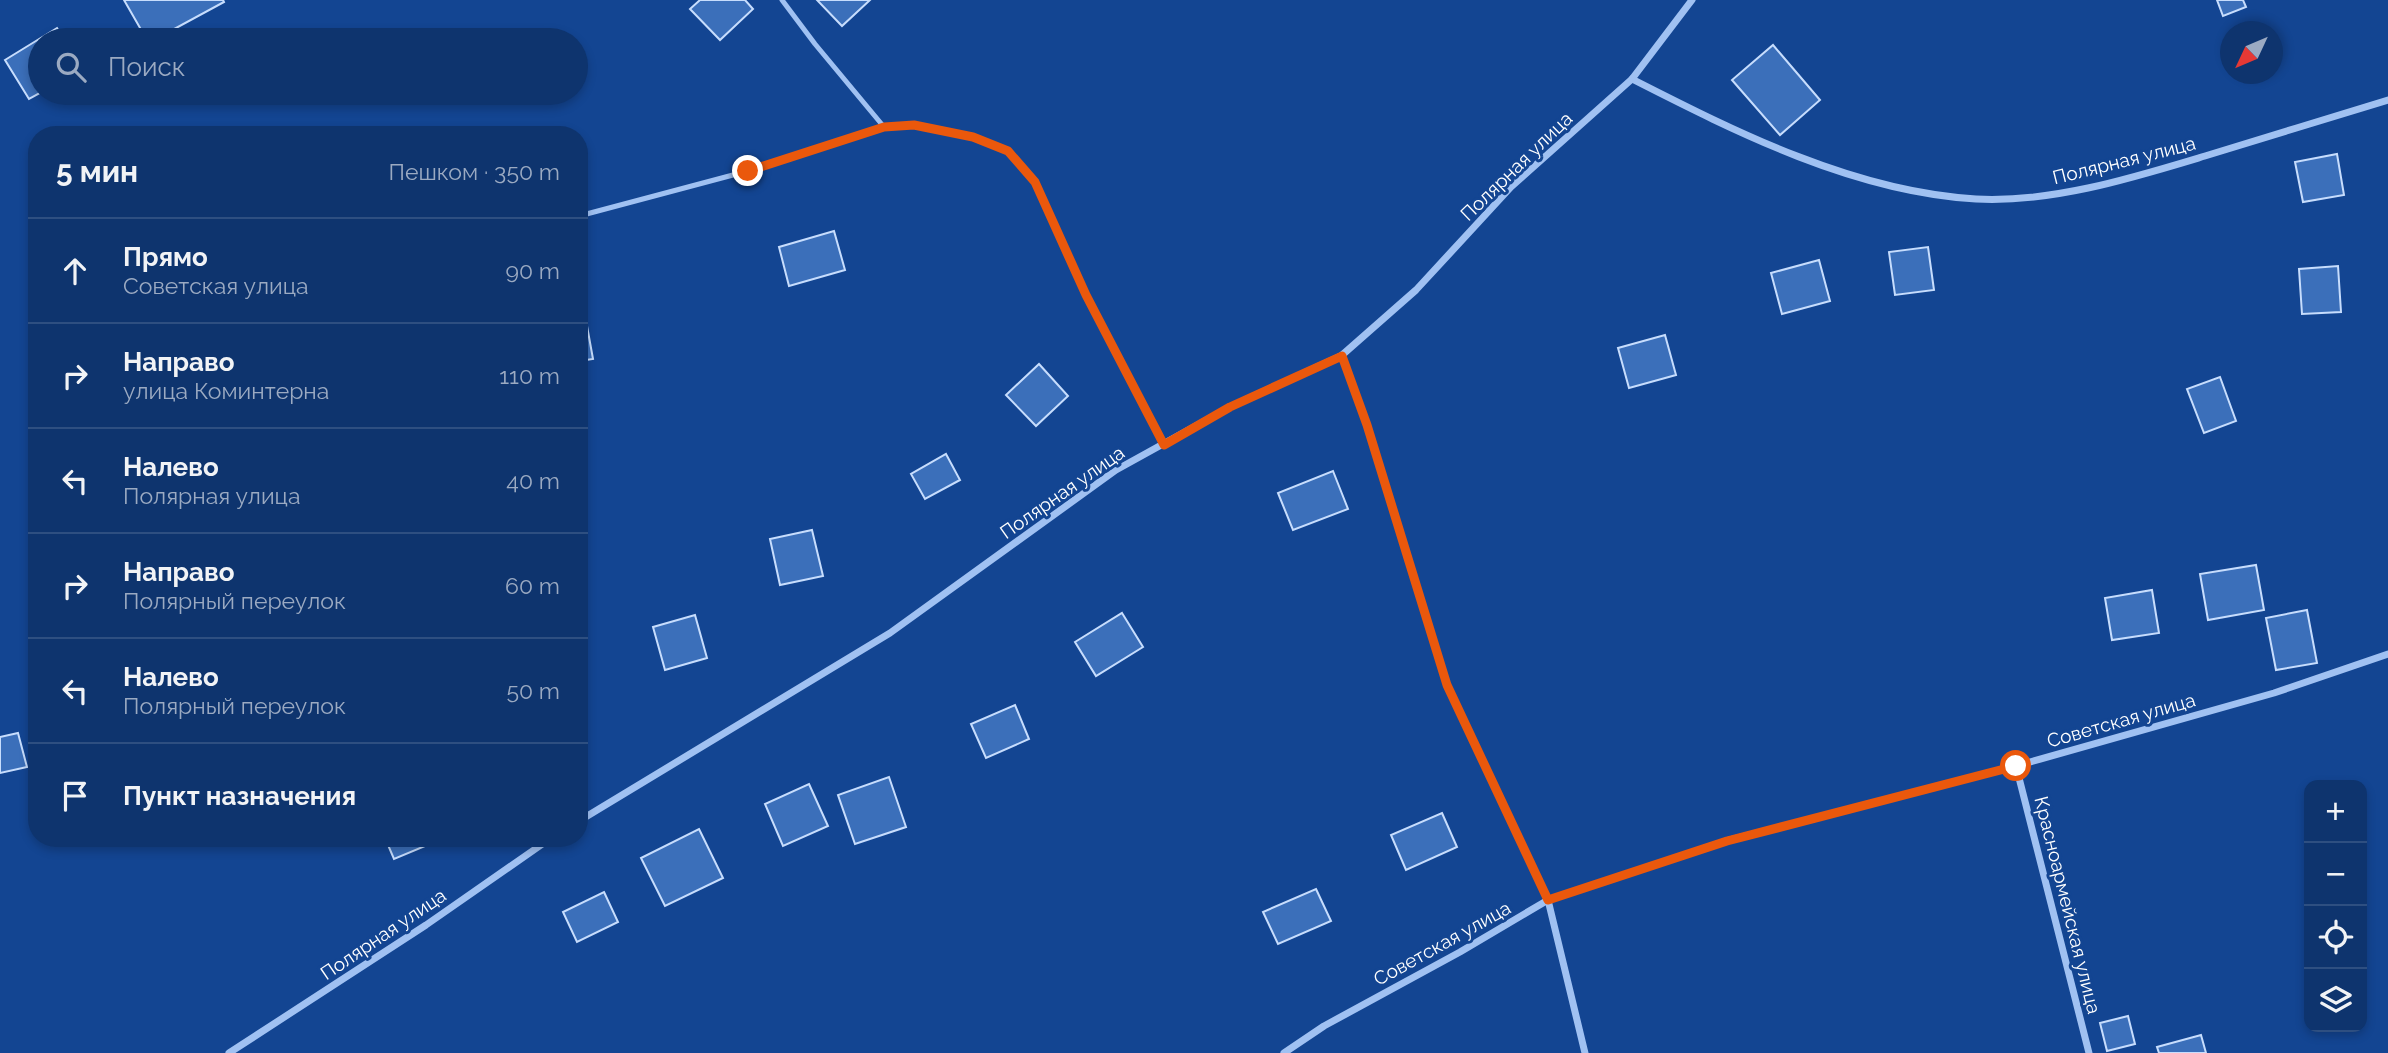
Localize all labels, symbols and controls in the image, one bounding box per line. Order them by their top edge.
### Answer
north arrow [2220,21,2283,84]
search box [28,28,588,105]
icon: search [52,48,90,86]
text: Поиск [108,52,185,82]
street label: Полярная улица [1456,107,1576,225]
street label: Полярная улица [2050,132,2198,188]
text: 5 мин [56,154,138,189]
route end [732,155,763,186]
text: Пешком · 350 m [389,158,560,185]
text: Прямо [123,242,208,272]
icon: ahead [56,252,94,290]
text: 90 m [505,257,560,284]
text: Советская улица [123,272,309,299]
text: Направо [123,347,234,377]
icon: right [56,357,94,395]
text: 110 m [499,362,560,389]
text: улица Коминтерна [123,377,329,404]
street label: Полярная улица [996,441,1128,543]
text: Налево [123,452,219,482]
icon: left [56,462,94,500]
text: 40 m [506,467,560,494]
text: Полярная улица [123,482,300,509]
text: Направо [123,557,234,587]
icon: right [56,567,94,605]
text: 60 m [505,572,560,599]
text: Полярный переулок [123,587,346,614]
text: Налево [123,662,219,692]
icon: left [56,672,94,710]
text: 50 m [506,677,560,704]
street label: Советская улица [2044,688,2198,752]
text: Полярный переулок [123,692,346,719]
route start [2000,750,2031,781]
icon: arrive [56,777,94,815]
map controls [2304,780,2367,1032]
button: + [2304,780,2367,843]
text: Пункт назначения [123,781,356,811]
street label: Красноармейская улица [2030,794,2106,1016]
button: − [2304,843,2367,906]
street label: Полярная улица [316,884,450,984]
street label: Советская улица [1370,896,1514,990]
button: locate [2304,906,2367,969]
button: layers [2304,969,2367,1032]

